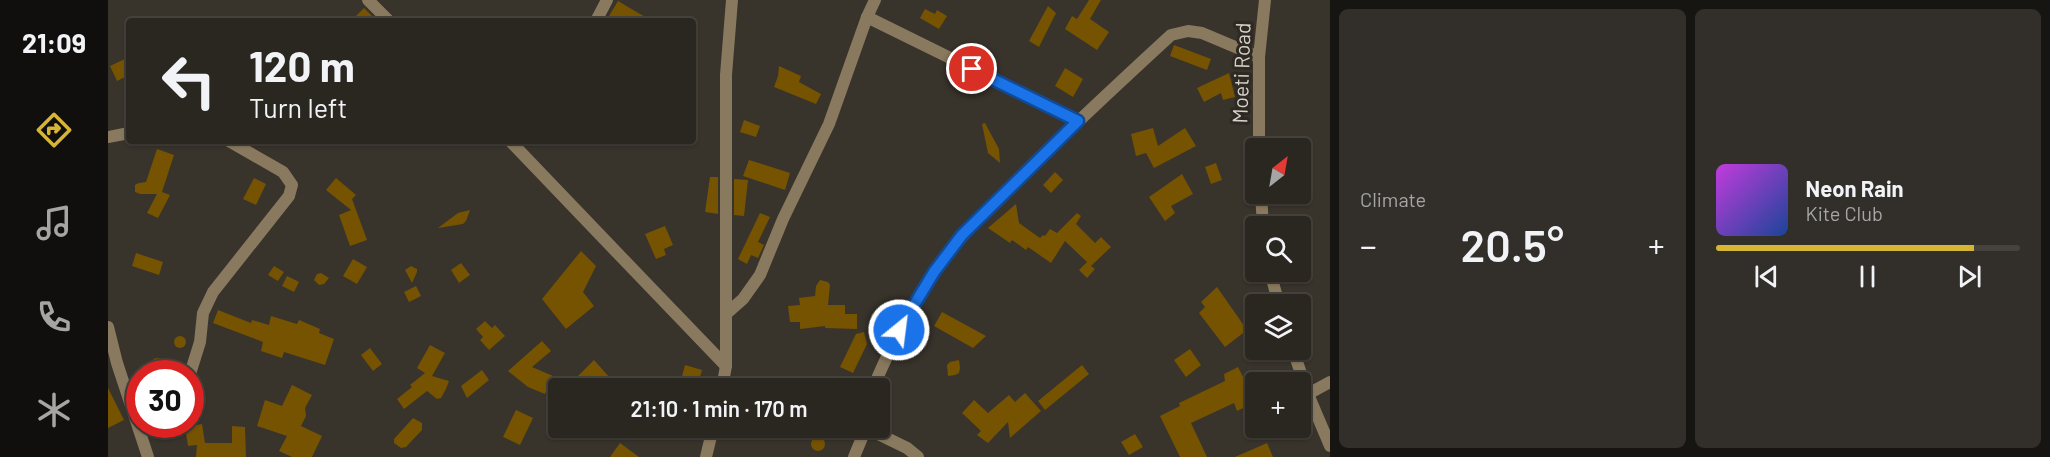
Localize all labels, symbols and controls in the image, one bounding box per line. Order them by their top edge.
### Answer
street label: Moeti Road [1226,22,1255,124]
text: 21:09 [22,26,86,58]
text: 120 m [249,40,355,90]
icon: left [150,42,228,120]
pin [946,43,997,94]
icon: arrive [955,52,988,85]
text: Turn left [249,91,347,123]
icon: directions [33,109,75,151]
north arrow [1245,138,1311,204]
map controls [1245,138,1311,438]
text: Neon Rain [1806,175,1904,201]
text: Climate [1360,187,1426,211]
text: Kite Club [1806,201,1883,225]
icon: music [33,202,75,244]
button: search [1245,216,1311,282]
text: 20.5° [1460,217,1564,271]
text: − [1360,225,1377,265]
text: + [1648,225,1664,265]
icon: previous [1750,260,1783,293]
icon: pause [1851,260,1884,293]
icon: next [1953,260,1986,293]
button: layers [1245,294,1311,360]
icon: phone [33,296,75,338]
position arrow [867,298,931,362]
speed limit sign: 30 [126,360,204,438]
button: + [1245,372,1311,438]
icon: climate [33,389,75,431]
text: 21:10 · 1 min · 170 m [631,395,807,421]

